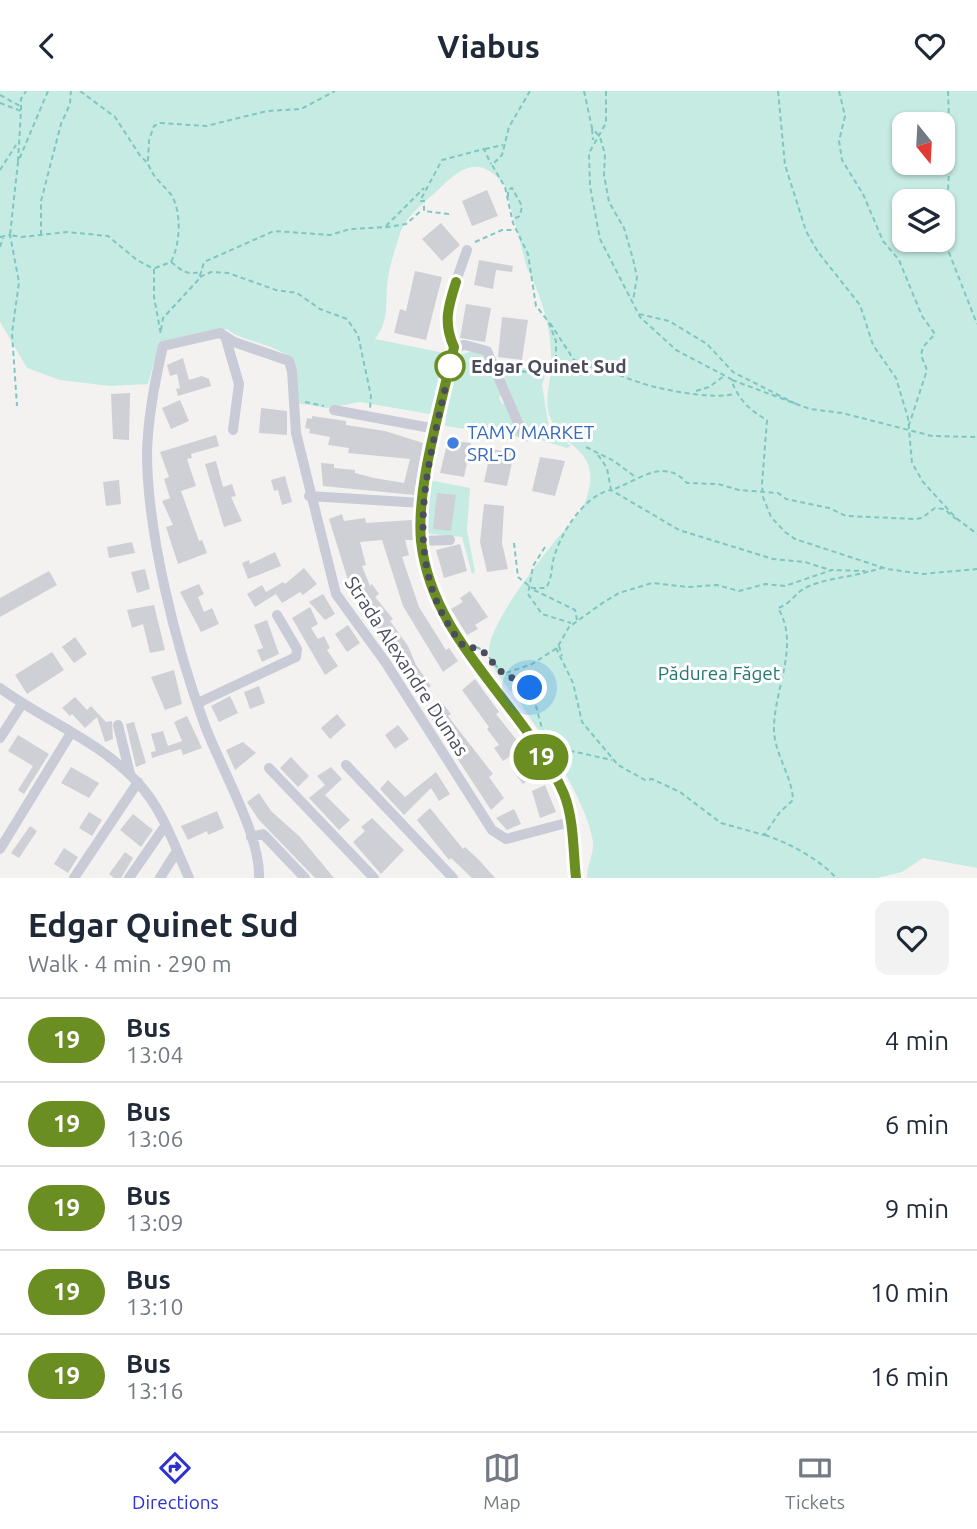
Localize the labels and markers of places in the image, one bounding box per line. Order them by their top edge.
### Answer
marker: Edgar Quinet Sud [435,351,465,381]
place label: Edgar Quinet Sud [471,355,627,377]
place label: TAMY MARKET SRL-D [467,421,595,465]
marker: TAMY MARKET SRL-D [445,435,461,451]

